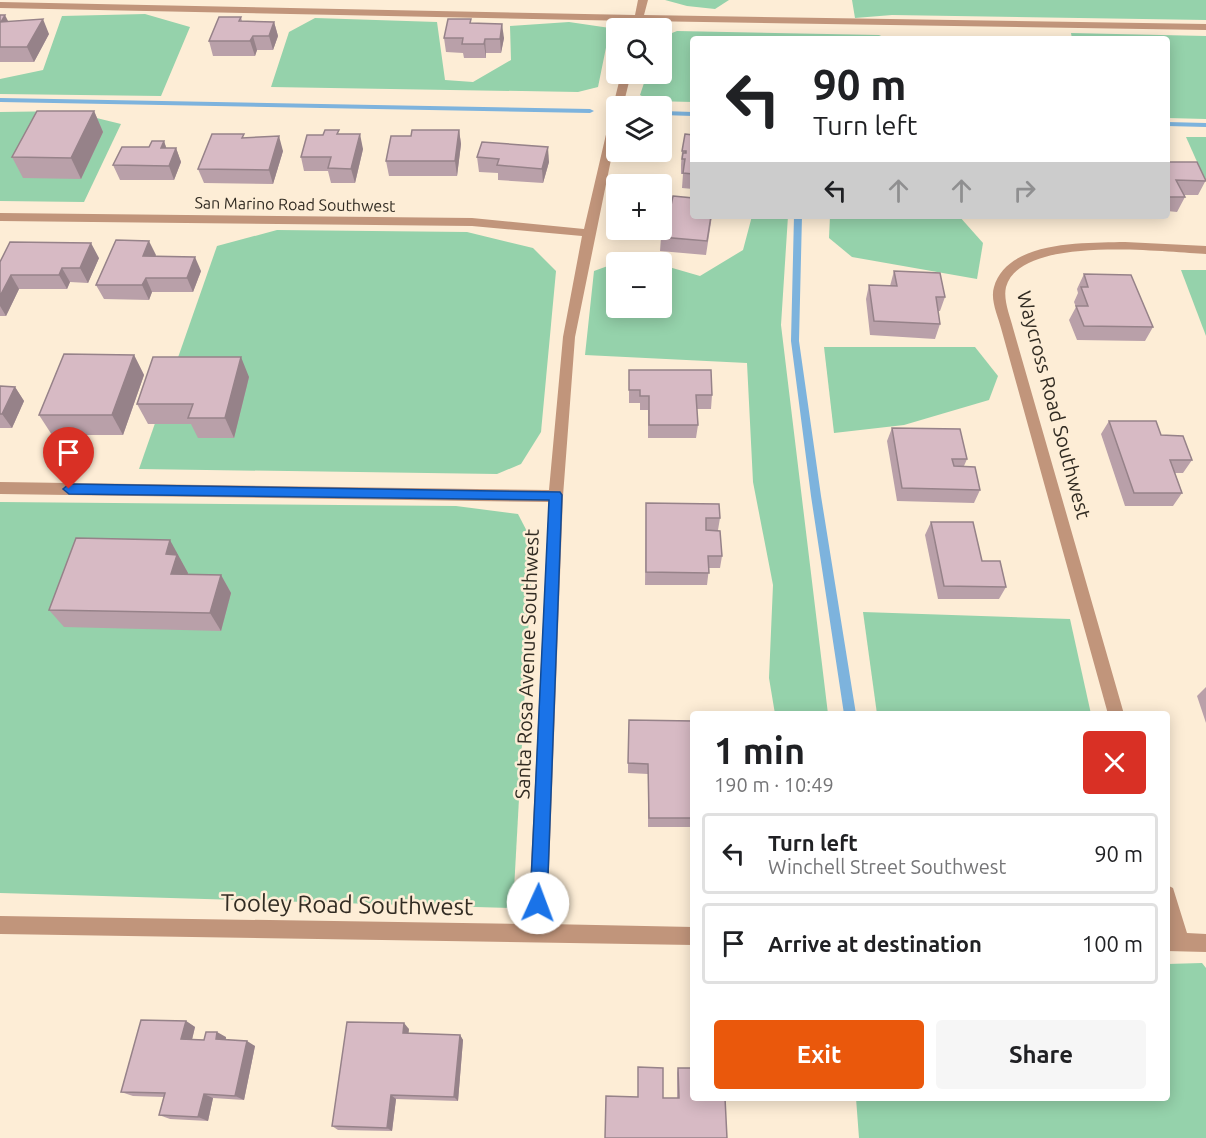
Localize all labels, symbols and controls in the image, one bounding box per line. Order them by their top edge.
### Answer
map controls [606,18,672,318]
button: search [606,18,672,84]
icon: left [714,60,792,138]
text: 90 m [813,61,907,108]
button: layers [606,96,672,162]
text: Turn left [813,110,917,140]
button: + [606,174,672,240]
icon: left [819,174,852,207]
icon: ahead [882,174,915,207]
icon: ahead [945,174,978,207]
icon: right [1008,174,1041,207]
street label: San Marino Road Southwest [194,193,396,215]
button: − [606,252,672,318]
street label: Waycross Road Southwest [1013,288,1096,522]
pin [43,427,94,489]
icon: arrive [52,436,85,469]
street label: Santa Rosa Avenue Southwest [510,528,543,800]
text: 1 min [714,730,805,771]
button: close [1083,731,1146,794]
text: 190 m · 10:49 [714,773,834,796]
text: Turn left [768,830,858,855]
icon: left [717,837,750,870]
text: 90 m [1094,841,1143,866]
text: Winchell Street Southwest [768,855,1006,878]
position arrow [506,871,570,935]
street label: Tooley Road Southwest [220,889,474,920]
icon: arrive [717,927,750,960]
text: Arrive at destination [768,931,982,956]
text: 100 m [1082,931,1143,956]
button: Exit [714,1020,924,1089]
button: Share [936,1020,1146,1089]

